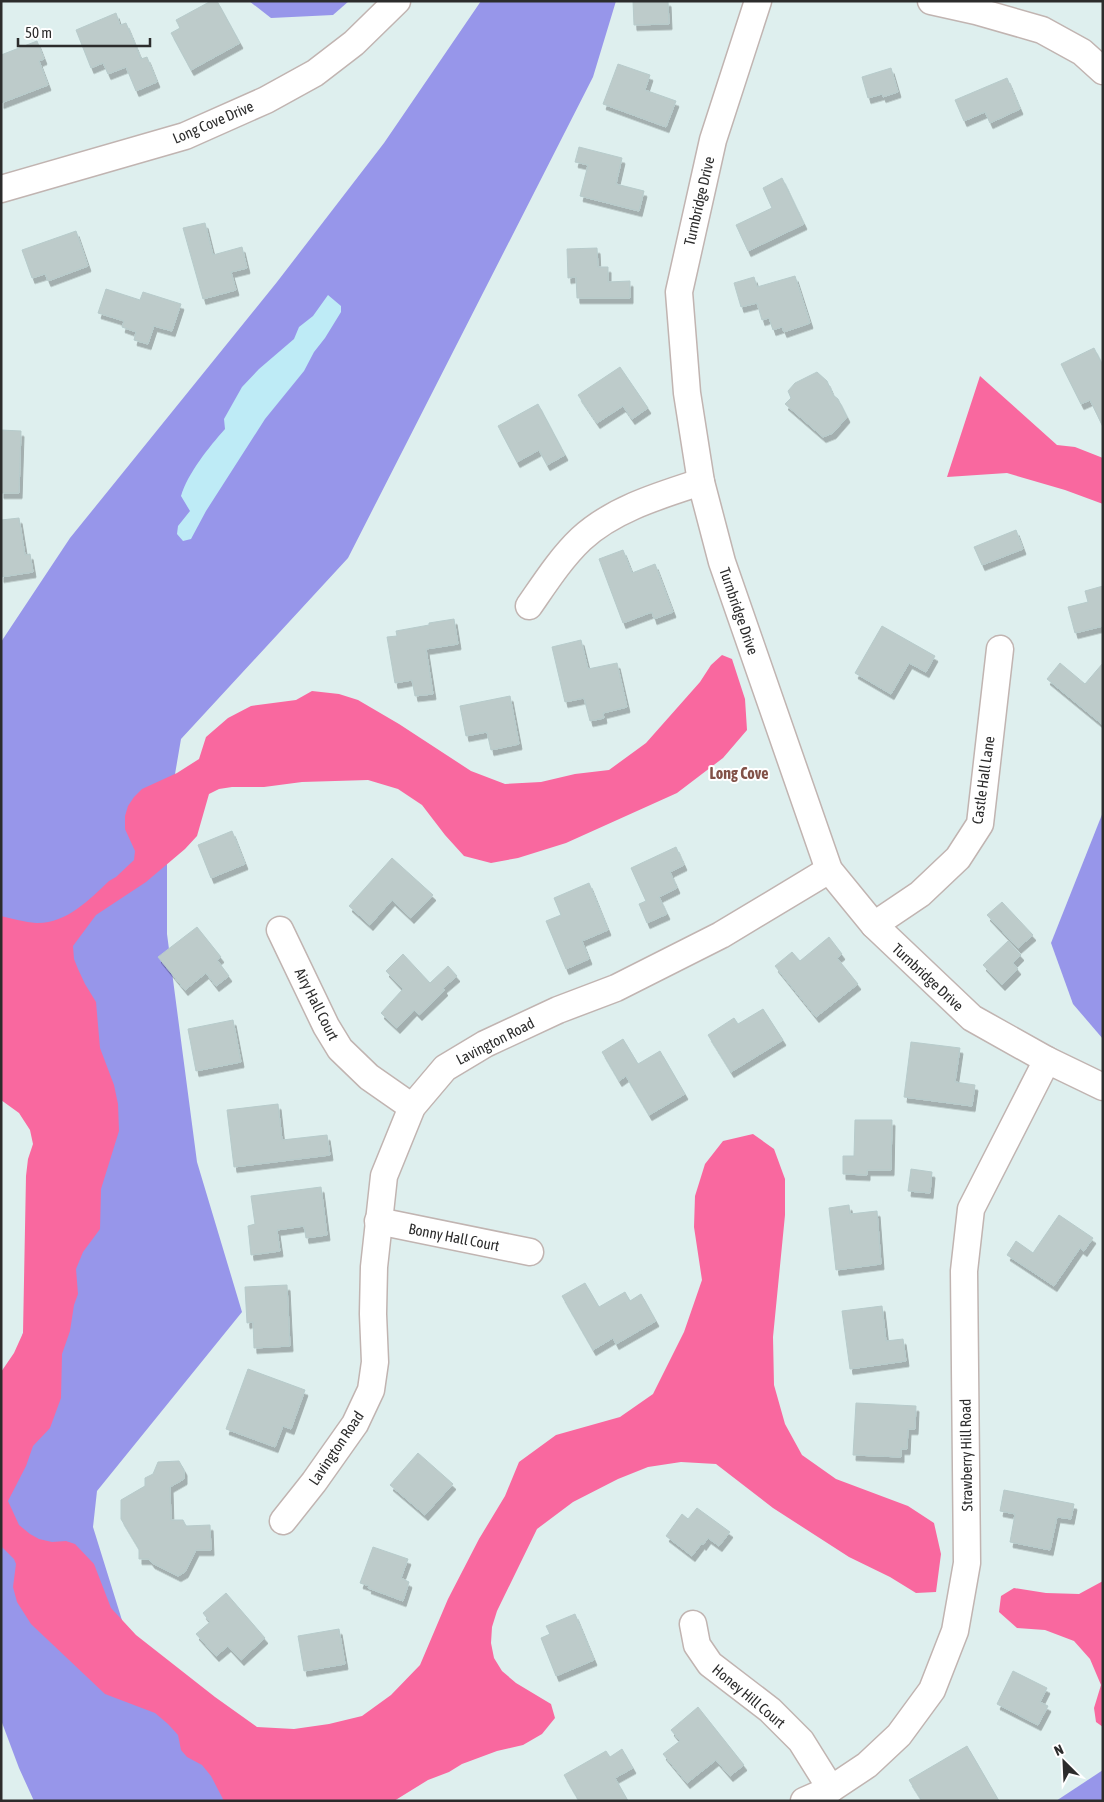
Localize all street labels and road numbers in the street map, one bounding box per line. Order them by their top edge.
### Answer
street label: Long Cove Drive [170,97,256,147]
street label: Turnbridge Drive [680,155,718,247]
street label: Turnbridge Drive [716,565,762,657]
street label: Castle Hall Lane [968,735,998,825]
street label: Turnbridge Drive [889,940,967,1014]
street label: Airy Hall Court [292,965,342,1043]
street label: Lavington Road [453,1014,537,1068]
street label: Bonny Hall Court [407,1220,501,1254]
street label: Strawberry Hill Road [957,1399,975,1511]
street label: Lavington Road [305,1408,367,1488]
street label: Honey Hill Court [709,1661,789,1731]

